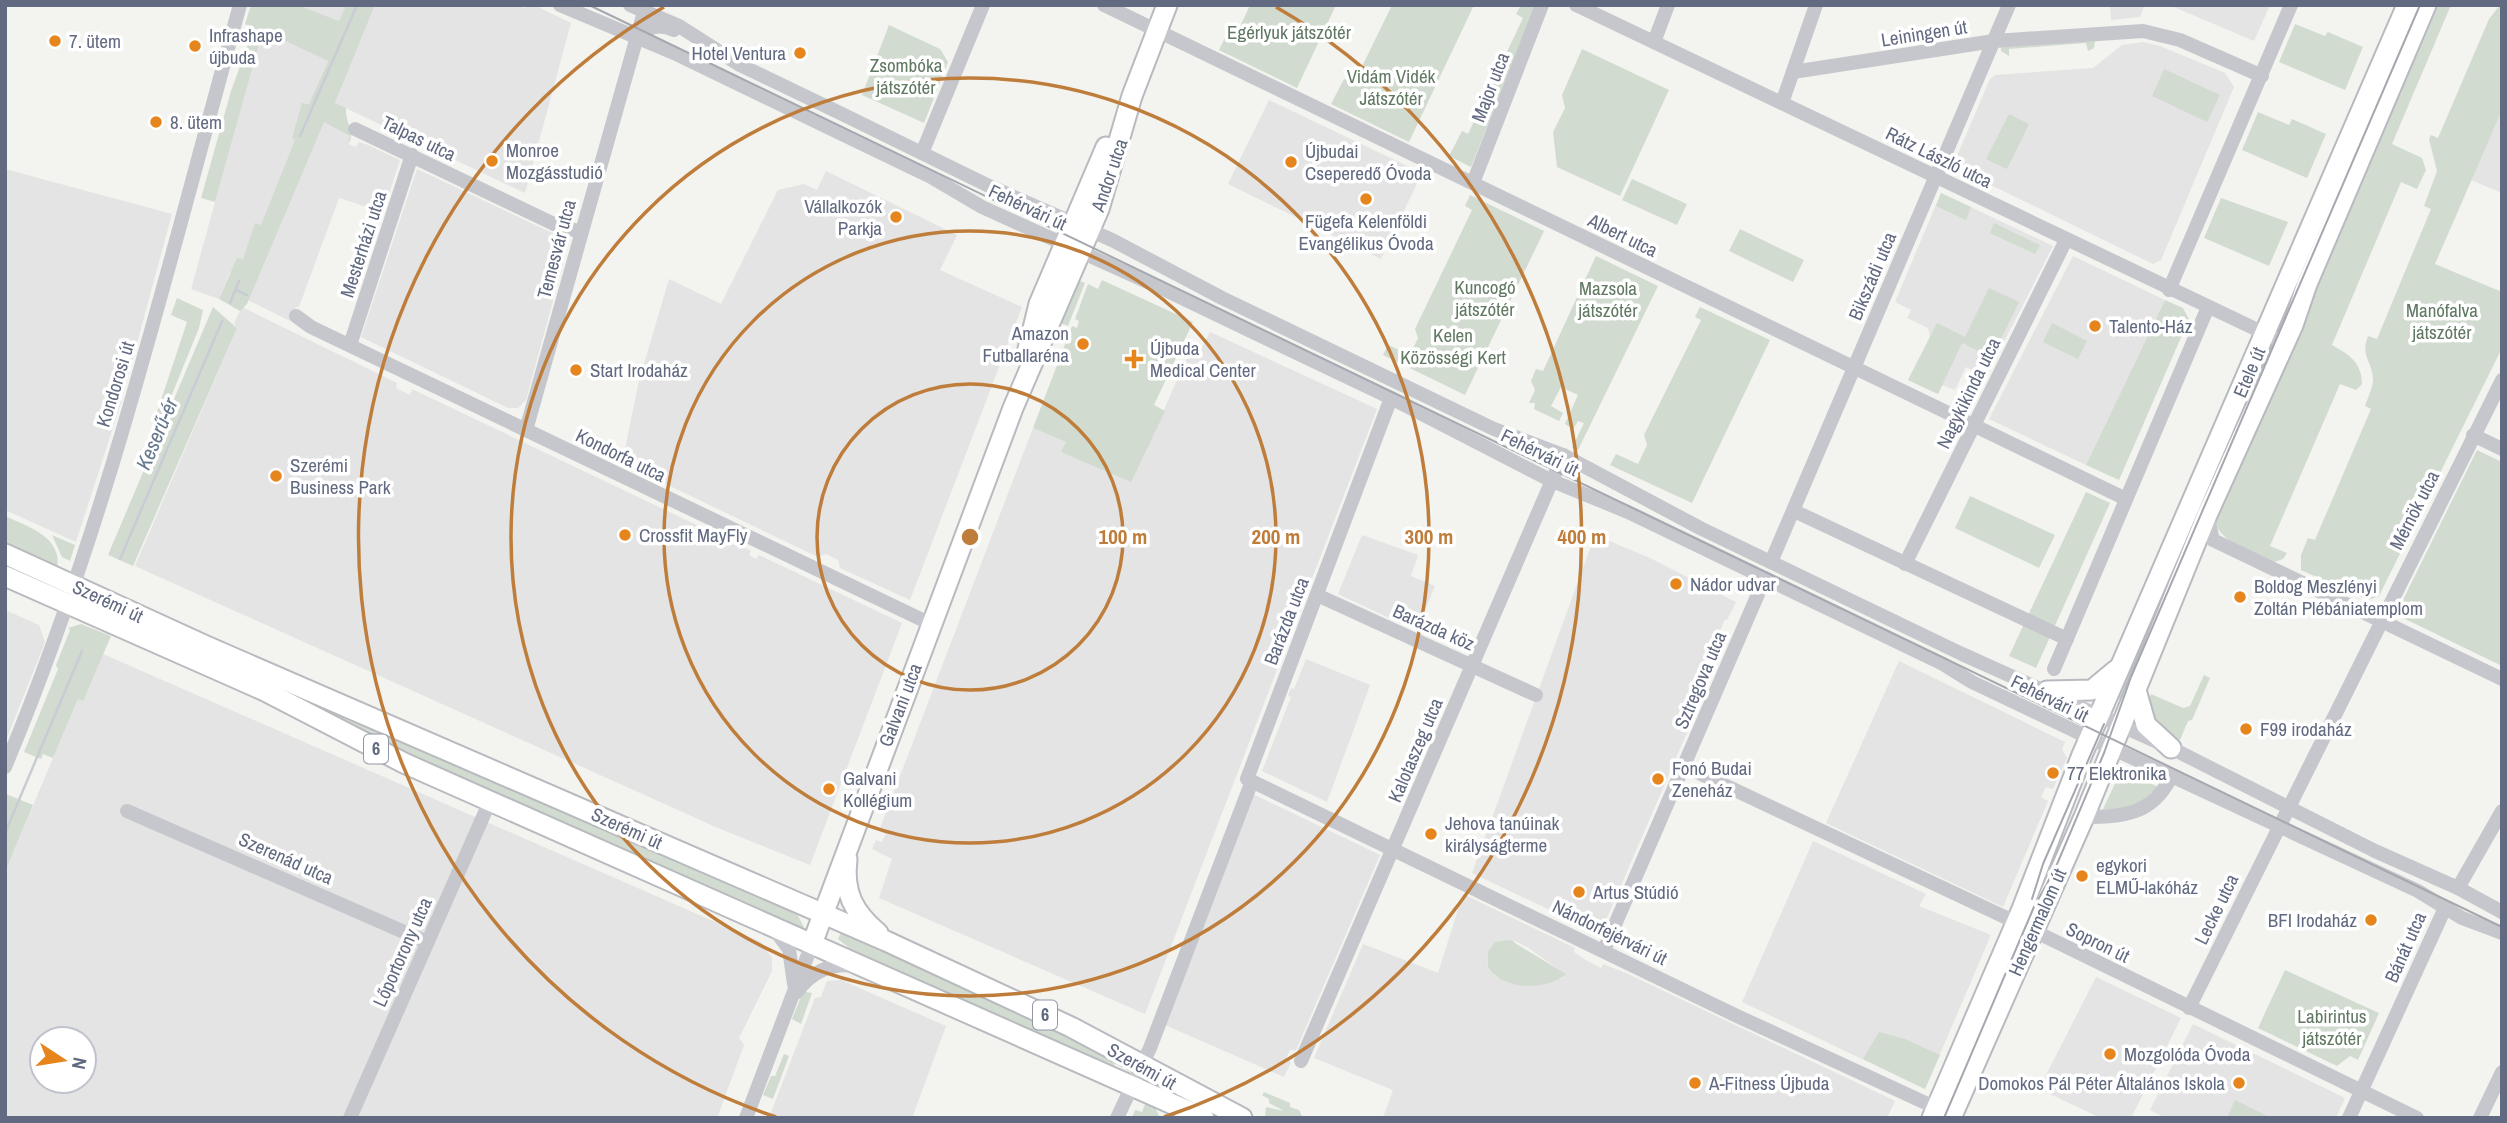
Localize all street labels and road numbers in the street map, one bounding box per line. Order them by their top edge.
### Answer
street label: Leiningen út [1879,13,1969,53]
street label: Major utca [1465,48,1515,126]
street label: Talpas utca [378,109,461,167]
street label: Rátz László utca [1882,120,1997,194]
street label: Andor utca [1084,135,1134,216]
street label: Fehérvári út [985,178,1072,237]
street label: Mesterházi utca [334,187,393,301]
street label: Temesvár utca [530,196,582,301]
street label: Albert utca [1583,207,1662,263]
street label: Bikszádi utca [1842,228,1902,324]
street label: Nagykikinda utca [1930,333,2006,453]
street label: Kondorosi út [90,337,141,430]
street label: Etele út [2227,342,2272,401]
street label: Kondorfa utca [572,422,671,488]
street label: Fehérvári út [1497,422,1584,482]
street label: Mérnök utca [2383,466,2445,554]
street label: Szerémi út [68,573,148,629]
street label: Barázda utca [1257,573,1315,669]
street label: Barázda köz [1389,598,1479,657]
street label: Sztregova utca [1668,627,1732,733]
street label: Galvani utca [872,659,928,750]
street label: Fehérvári út [2007,668,2094,728]
street label: Kalotaszeg utca [1381,694,1449,806]
road number: 6 [364,734,388,764]
street label: Szerémi út [587,801,667,855]
street label: Szerenád utca [235,826,337,890]
street label: Hengermalom út [2002,864,2073,980]
street label: Lecke utca [2188,869,2244,949]
street label: Lőportorony utca [366,893,438,1011]
street label: Nándorfejérvári út [1548,893,1672,971]
street label: Bánát utca [2378,907,2432,986]
street label: Sopron út [2062,916,2135,969]
road number: 6 [1033,1000,1057,1030]
street label: Szerémi út [1103,1036,1182,1096]

